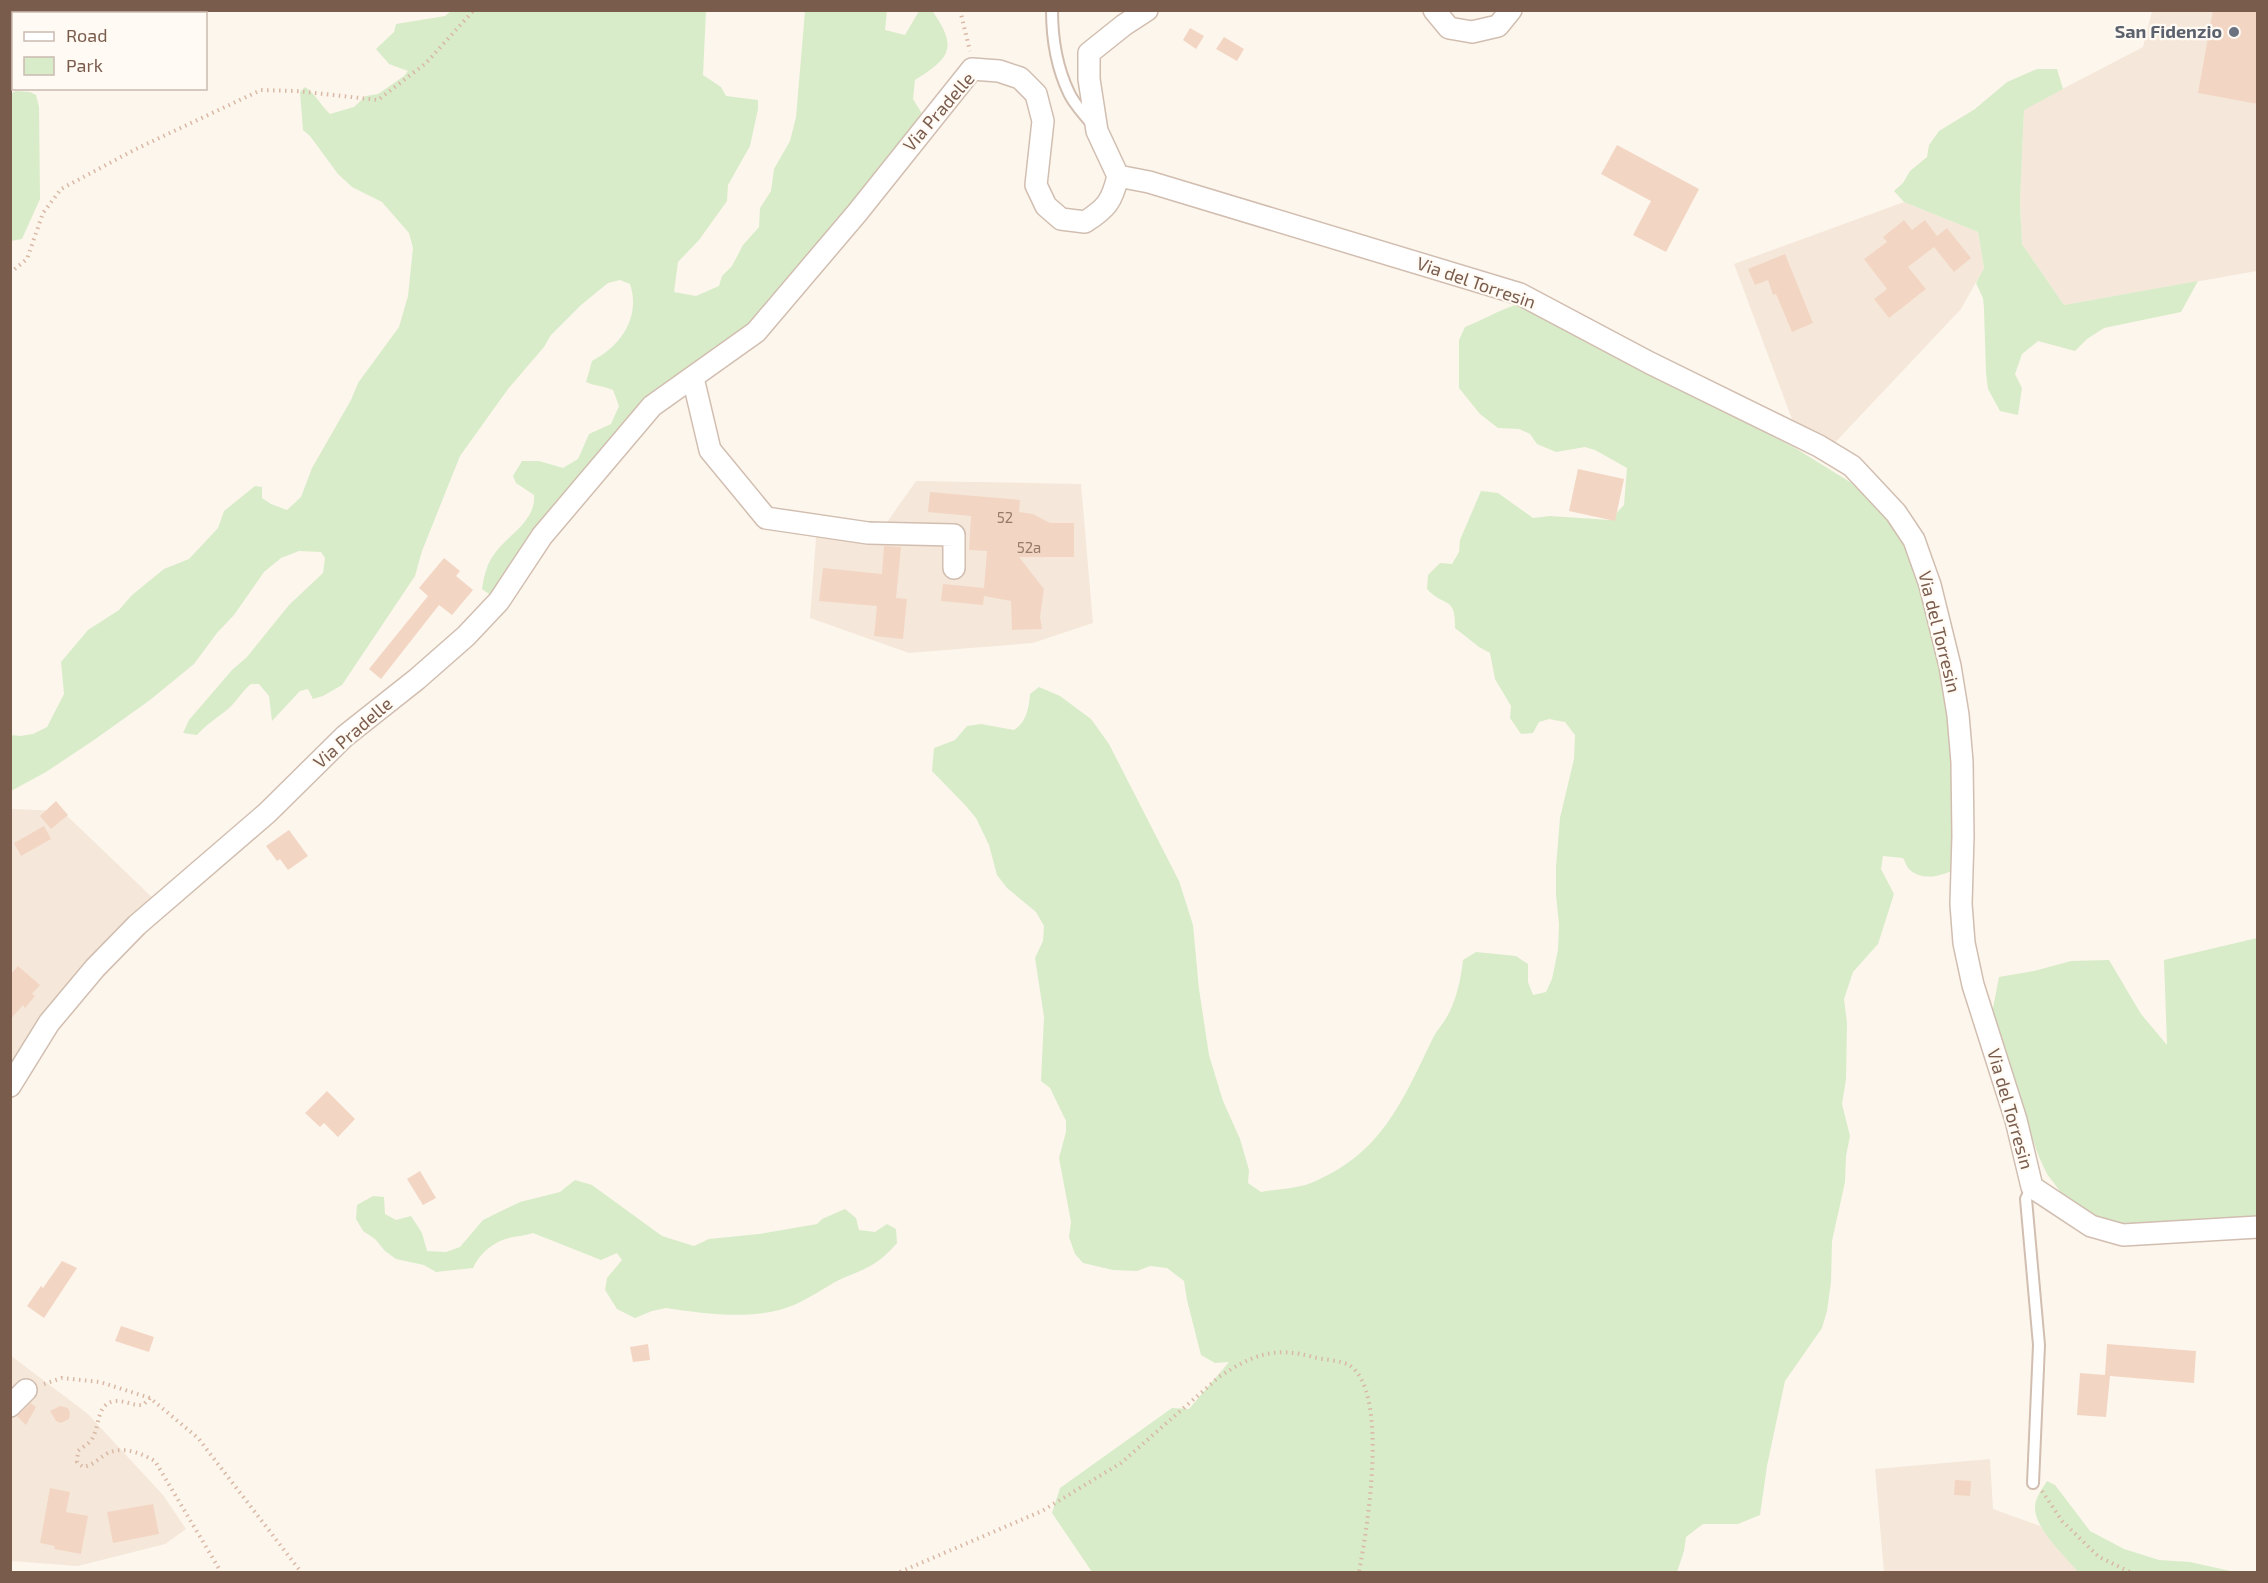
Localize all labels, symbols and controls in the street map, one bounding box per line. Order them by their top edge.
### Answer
legend [12,12,207,90]
place label: San Fidenzio [2115,20,2222,42]
text: Road [66,24,107,46]
marker: San Fidenzio [2227,25,2241,39]
text: Park [66,54,103,76]
street label: Via Pradelle [898,67,978,155]
street label: Via del Torresin [1414,251,1539,313]
house number: 52 [997,508,1013,526]
house number: 52a [1017,538,1041,556]
street label: Via del Torresin [1914,569,1966,695]
street label: Via Pradelle [308,692,396,772]
street label: Via del Torresin [1983,1046,2039,1172]

